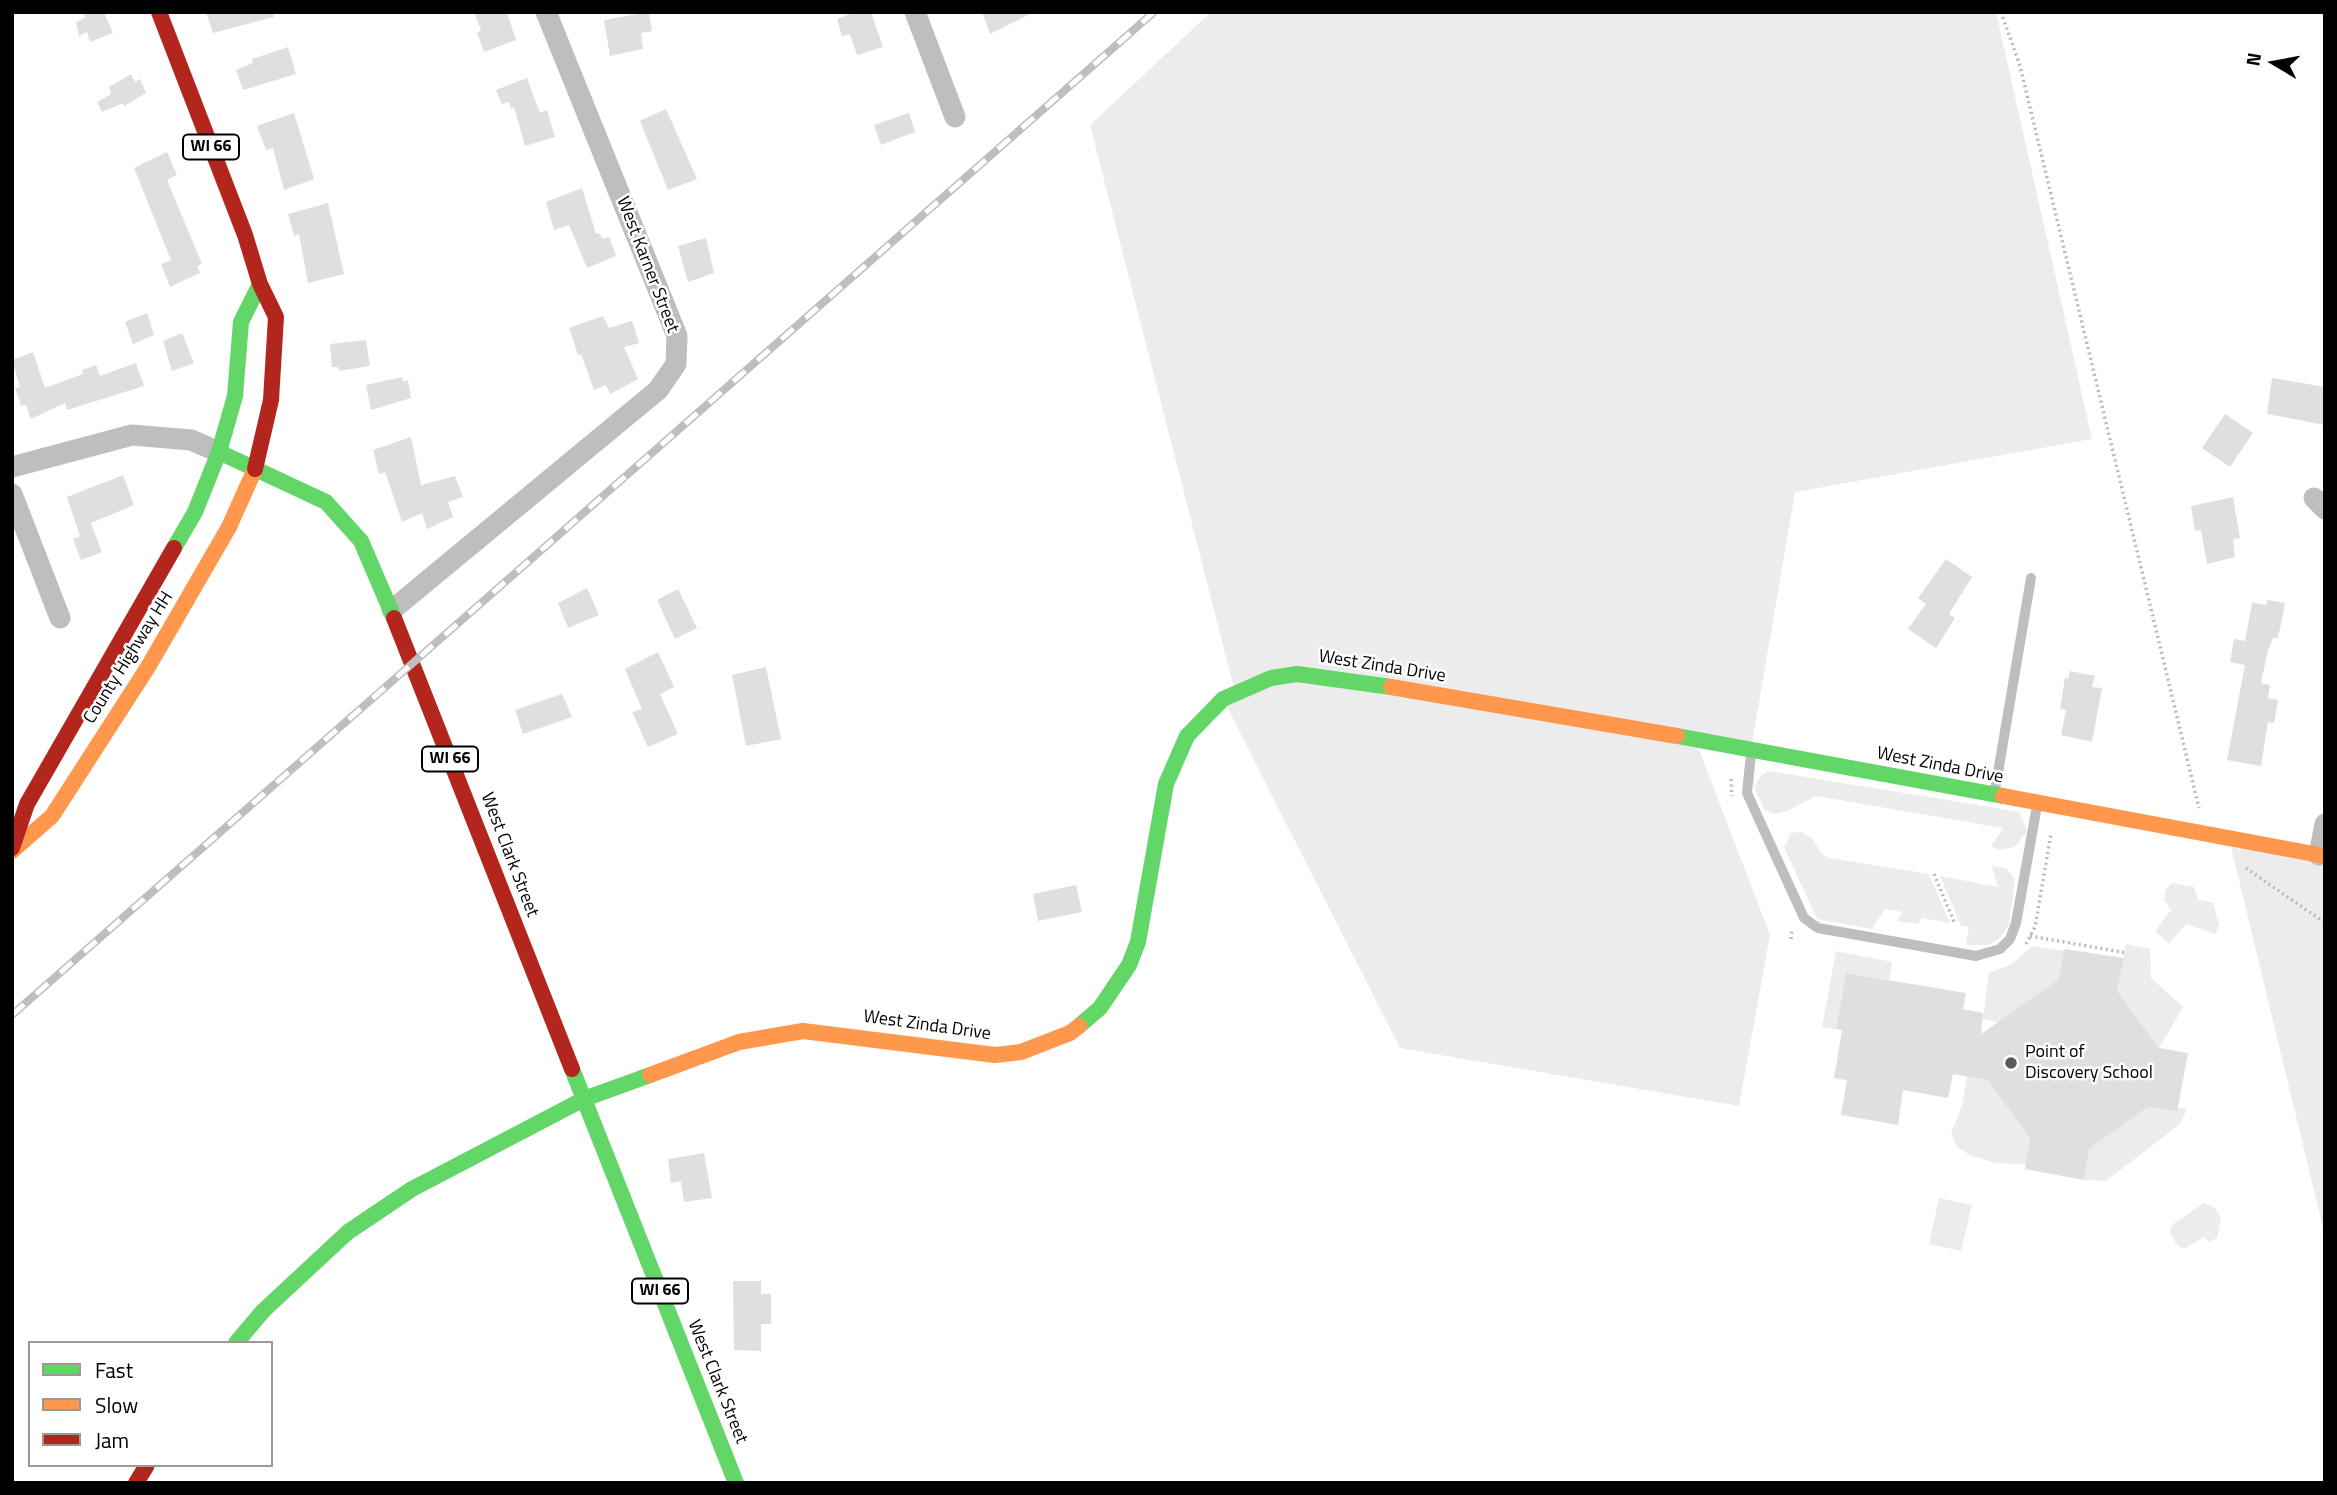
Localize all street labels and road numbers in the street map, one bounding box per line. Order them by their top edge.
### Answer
road number: WI 66 [183,134,239,160]
street label: West Karner Street [611,194,683,336]
street label: County Highway HH [80,588,178,728]
street label: West Zinda Drive [1317,646,1447,688]
street label: West Zinda Drive [1875,743,2005,789]
road number: WI 66 [422,746,478,772]
street label: West Clark Street [475,790,543,920]
street label: West Zinda Drive [862,1006,992,1046]
road number: WI 66 [632,1278,688,1303]
street label: West Clark Street [682,1317,752,1447]

